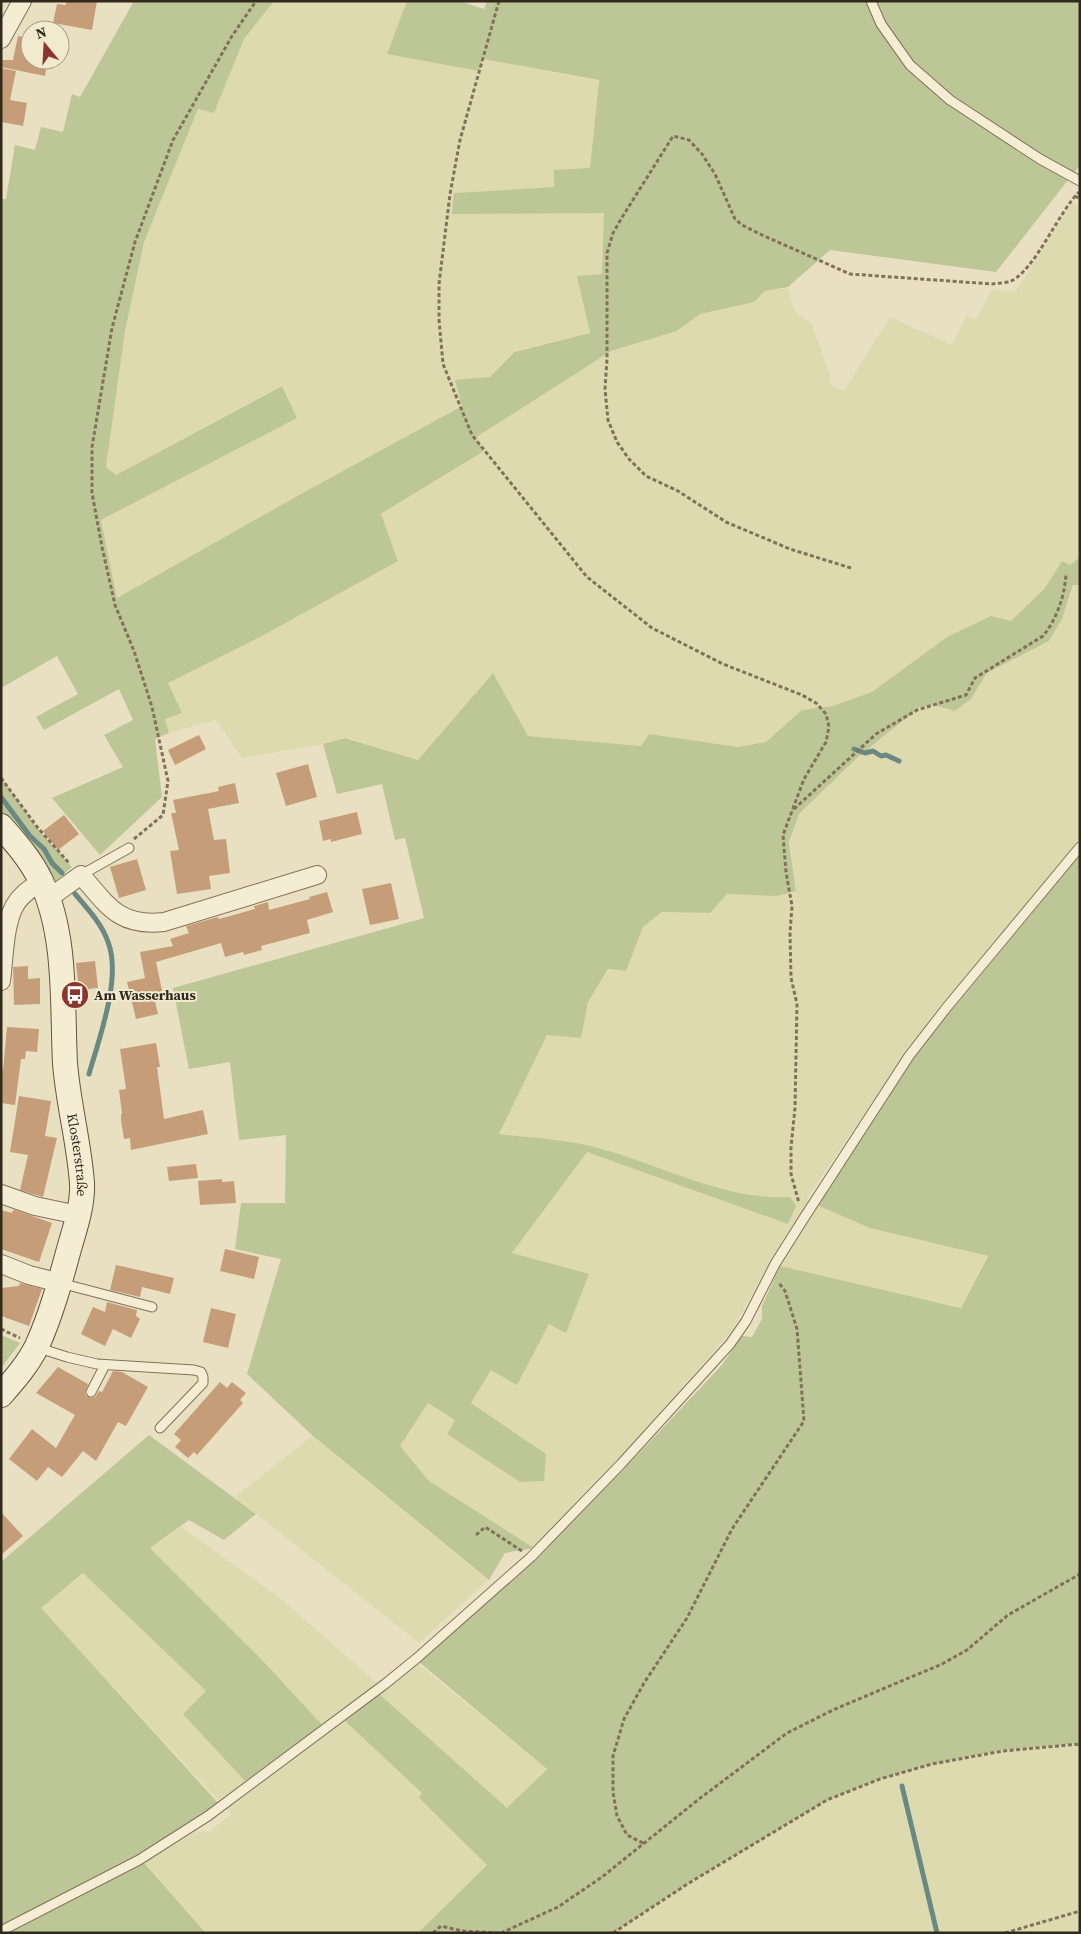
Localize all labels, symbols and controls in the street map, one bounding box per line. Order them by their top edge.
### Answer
north arrow [20,20,70,70]
text: N [33,22,49,44]
bus stop icon: Am Wasserhaus [60,980,90,1010]
place label: Am Wasserhaus [94,985,196,1005]
street label: Klosterstraße [62,1112,92,1197]

